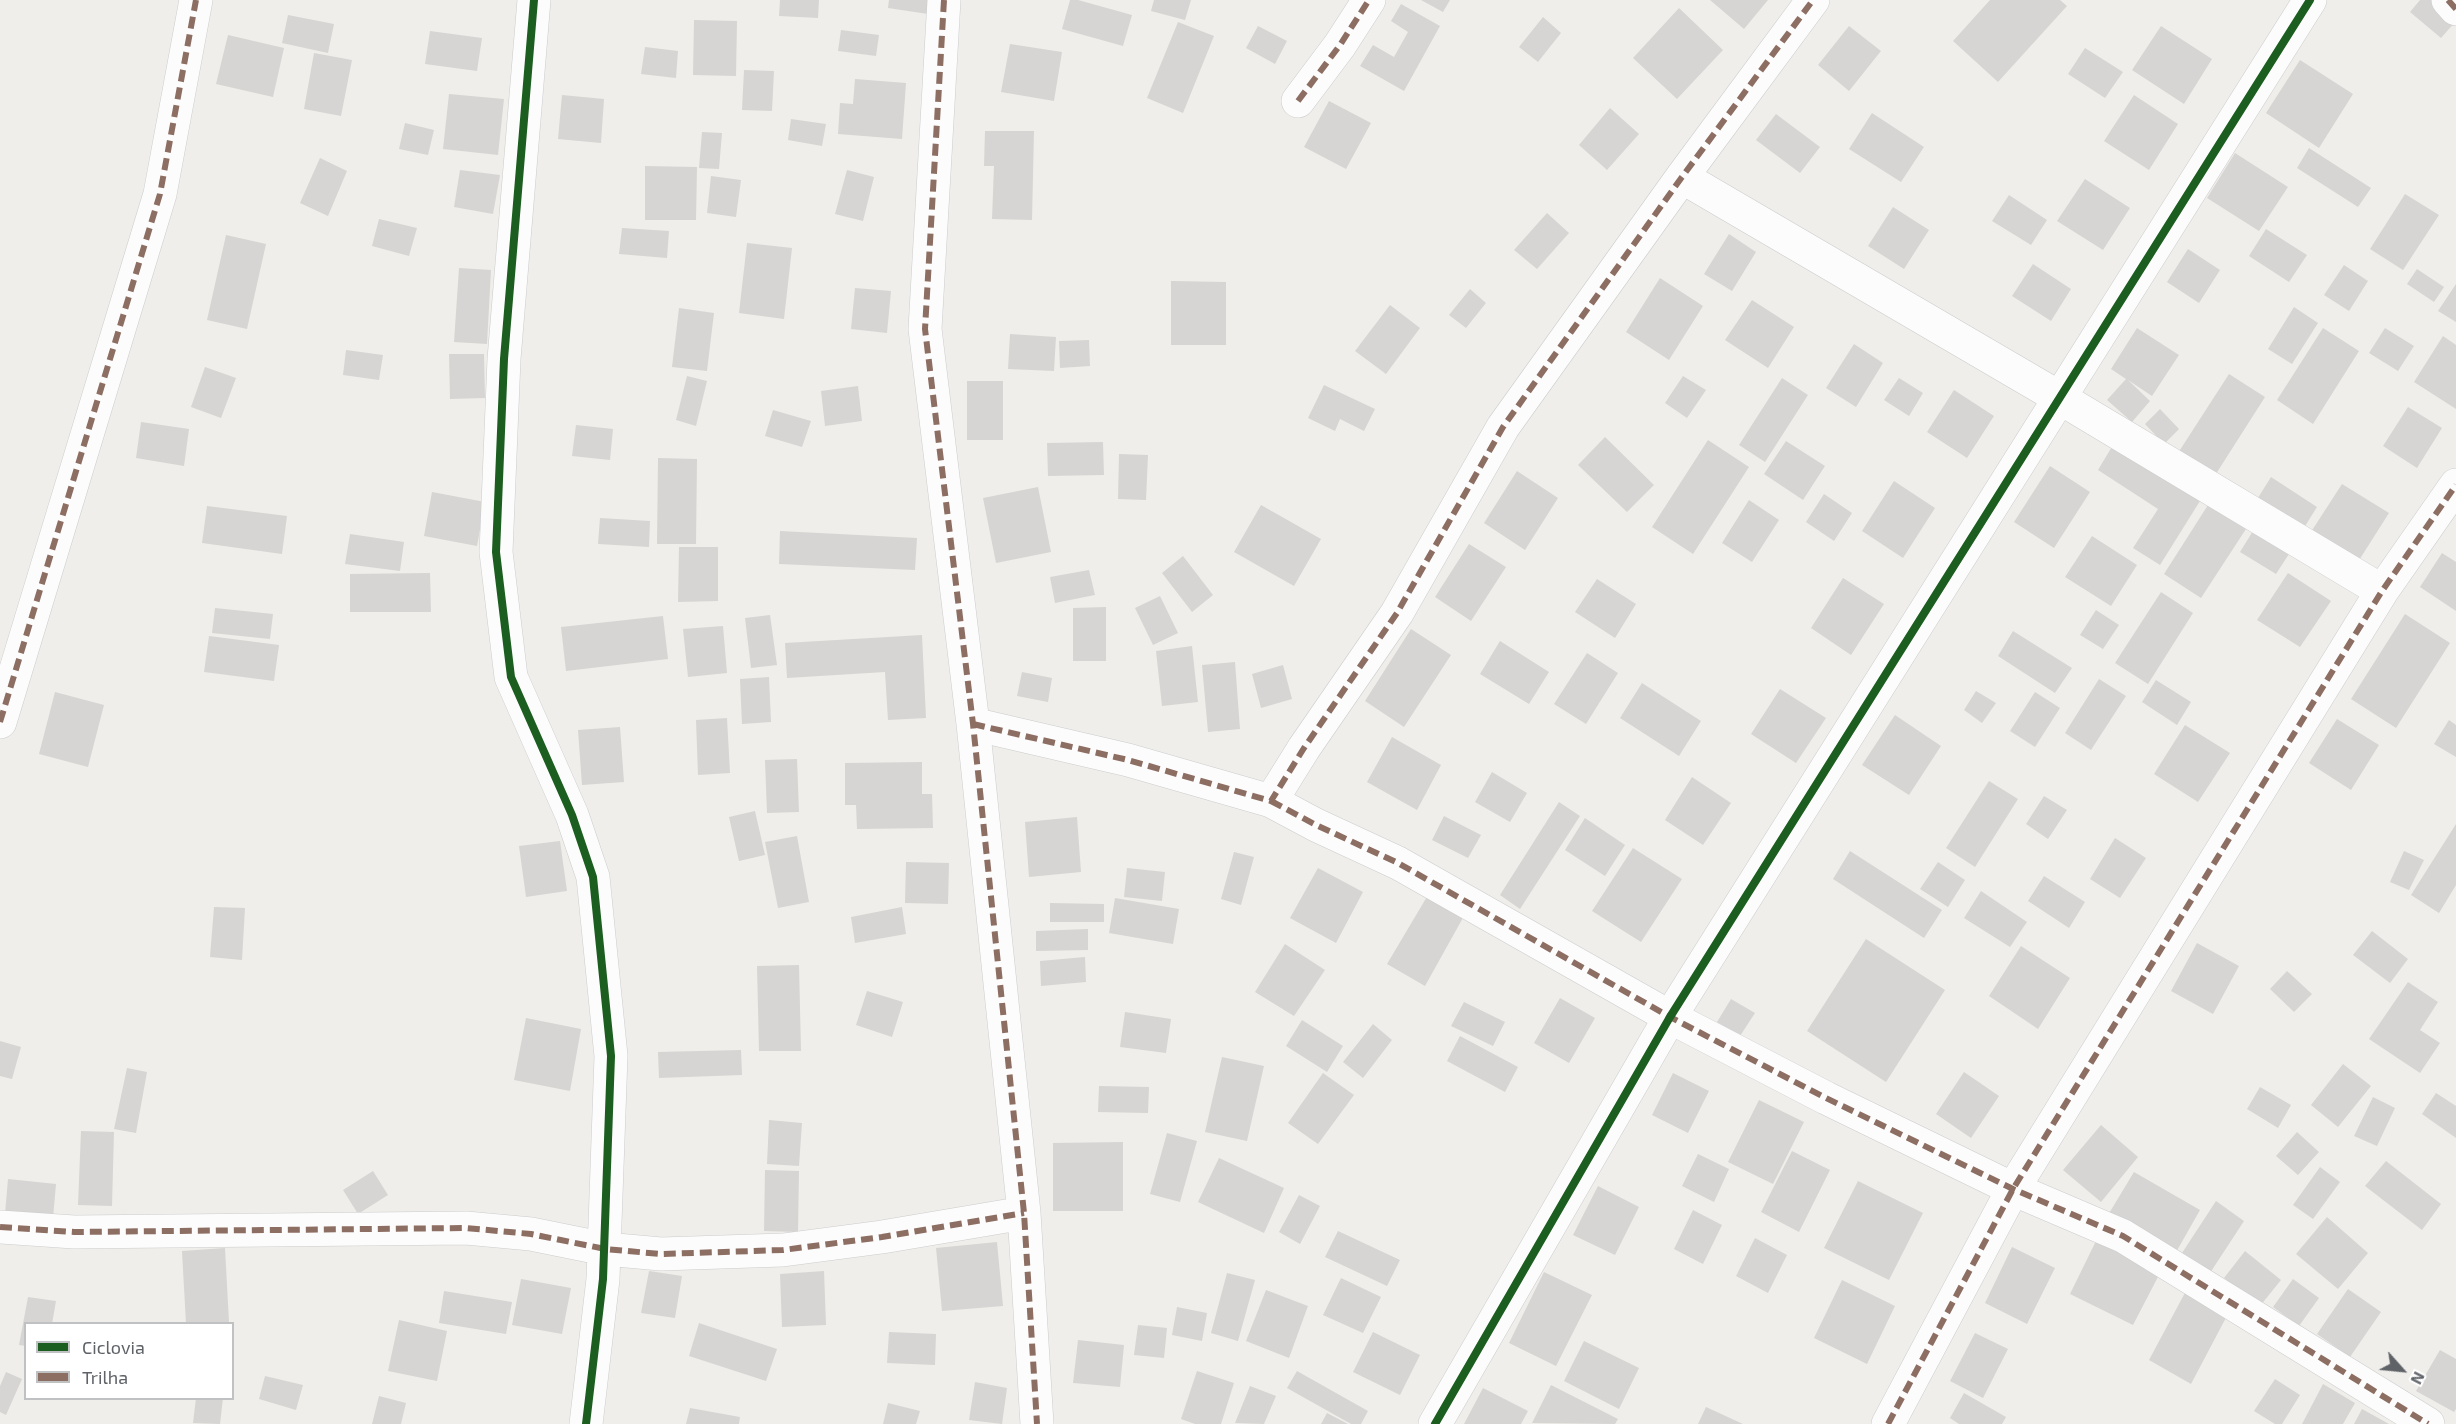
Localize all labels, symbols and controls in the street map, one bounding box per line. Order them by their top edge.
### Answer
legend [24,1322,234,1400]
text: Ciclovia [82,1336,145,1358]
north arrow [2372,1340,2432,1400]
text: Trilha [82,1366,128,1388]
text: N [2407,1369,2430,1388]

